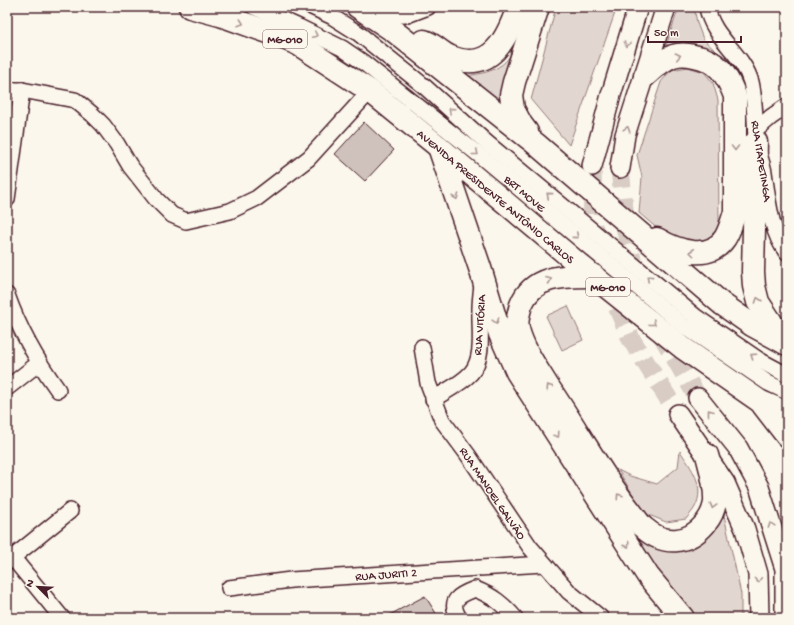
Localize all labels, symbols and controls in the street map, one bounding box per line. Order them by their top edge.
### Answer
one-way arrow [237,18,244,26]
scale bar [648,18,741,44]
text: 50 m [654,27,679,41]
road number: MG-010 [263,30,307,48]
one-way arrow [311,30,319,37]
one-way arrow [623,41,631,48]
one-way arrow [675,52,681,60]
one-way arrow [448,108,455,115]
street label: RUA ITAPETINGA [747,120,773,204]
one-way arrow [622,126,631,133]
street label: AVENIDA PRESIDENTE ANTÔNIO CARLOS [413,128,577,268]
one-way arrow [731,145,739,151]
one-way arrow [471,148,478,155]
street label: BRT MOVE [499,173,548,216]
one-way arrow [547,192,554,199]
one-way arrow [451,194,460,201]
one-way arrow [571,231,579,238]
one-way arrow [689,248,695,257]
one-way arrow [546,276,553,284]
one-way arrow [646,276,654,283]
road number: MG-010 [586,278,630,296]
street label: RUA VITÓRIA [472,293,490,356]
one-way arrow [754,296,763,303]
one-way arrow [491,317,500,324]
one-way arrow [648,319,655,326]
one-way arrow [750,353,757,361]
one-way arrow [546,384,554,391]
one-way arrow [707,410,714,417]
one-way arrow [552,431,560,438]
street label: RUA MANOEL GALVÃO [455,445,527,543]
one-way arrow [617,494,624,501]
one-way arrow [710,503,718,509]
one-way arrow [767,522,776,529]
one-way arrow [623,540,630,547]
north arrow [18,567,58,607]
street label: RUA JURITI 2 [355,567,418,585]
one-way arrow [754,577,763,583]
text: N [24,578,38,589]

